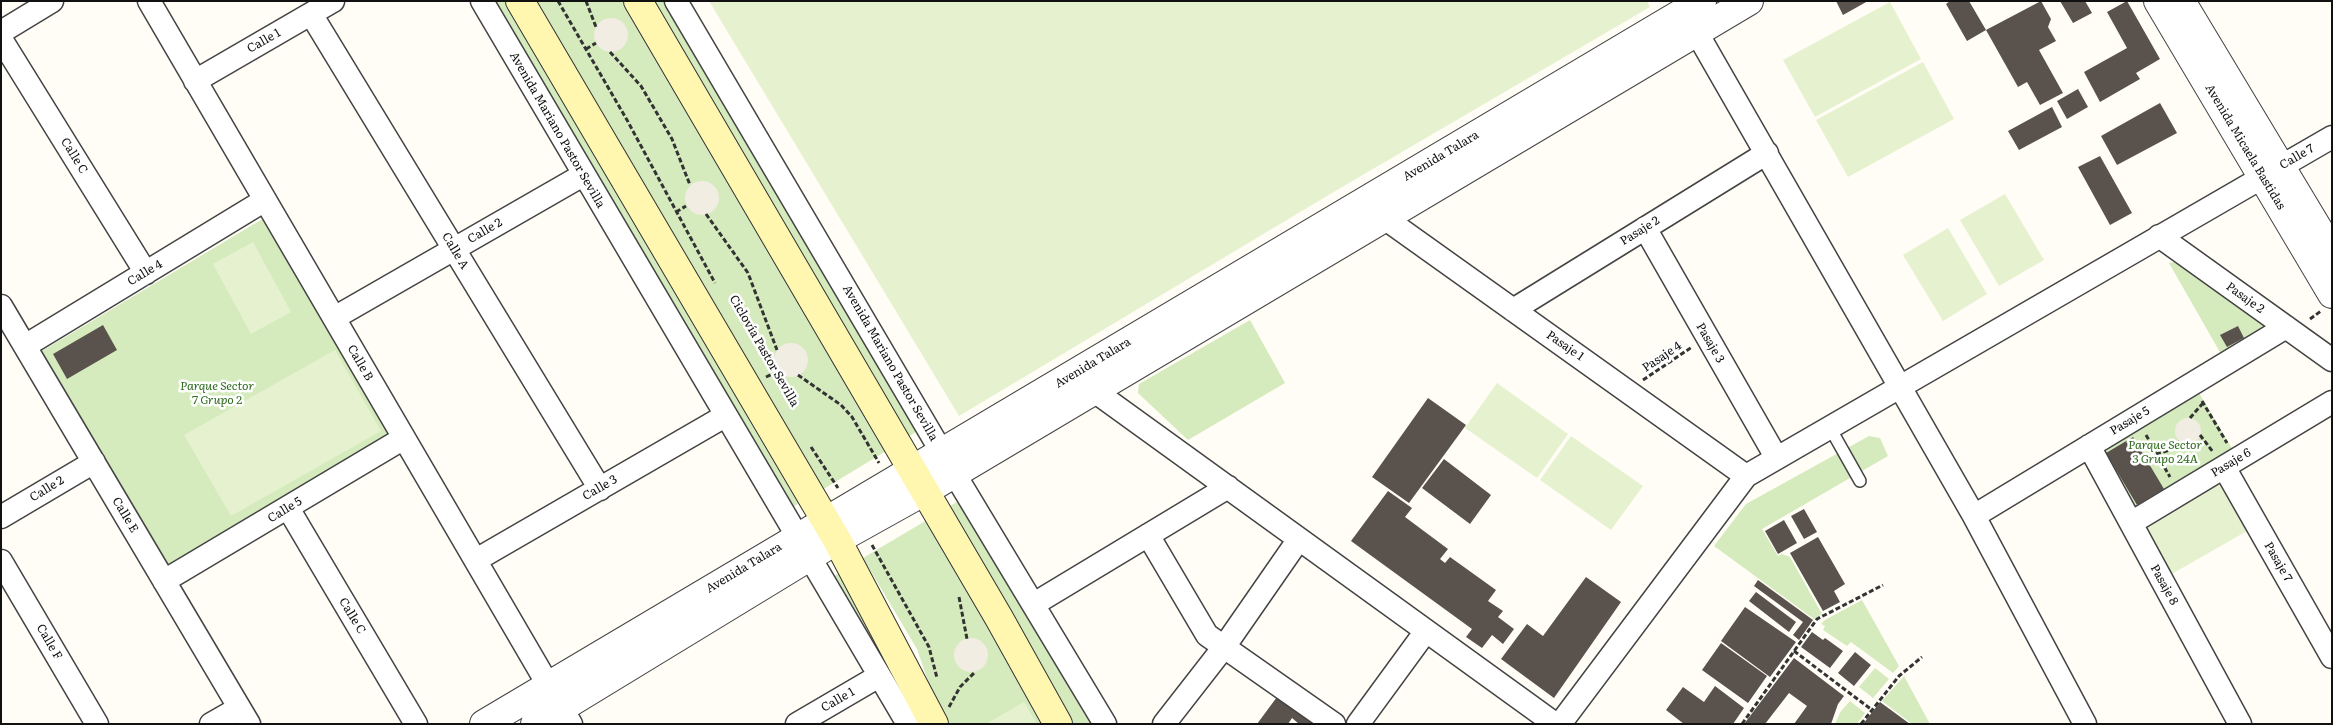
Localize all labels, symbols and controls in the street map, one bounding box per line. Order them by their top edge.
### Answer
street label: Calle 1 [245,26,283,56]
street label: Avenida Mariano Pastor Sevilla [506,49,608,211]
street label: Avenida Micaela Bastidas [2202,82,2288,212]
street label: Avenida Talara [1401,128,1481,184]
street label: Calle C [57,135,91,177]
street label: Calle 7 [2277,141,2317,173]
street label: Pasaje 2 [1618,213,1662,249]
street label: Calle 2 [465,215,505,247]
street label: Calle A [439,230,471,272]
street label: Calle 4 [125,257,165,289]
street label: Pasaje 2 [2223,279,2267,317]
street label: Avenida Mariano Pastor Sevilla [839,282,941,444]
street label: Ciclovía Pastor Sevilla [726,293,802,409]
street label: Pasaje 3 [1693,320,1727,366]
street label: Pasaje 1 [1543,328,1587,364]
street label: Avenida Talara [1053,335,1133,391]
street label: Pasaje 4 [1640,339,1684,375]
street label: Calle B [344,342,376,384]
park label: Parque Sector 7 Grupo 2 [180,379,254,407]
street label: Pasaje 5 [2108,404,2152,438]
park label: Parque Sector 3 Grupo 24A [2128,438,2202,466]
street label: Pasaje 6 [2208,445,2254,481]
street label: Calle 3 [580,472,620,504]
street label: Calle 2 [27,473,67,505]
street label: Calle 5 [265,494,305,526]
street label: Calle E [109,495,141,535]
street label: Pasaje 7 [2261,539,2295,585]
street label: Avenida Talara [704,540,784,596]
street label: Pasaje 8 [2147,562,2181,608]
street label: Calle C [336,595,368,637]
street label: Calle F [33,622,65,662]
street label: Calle 1 [819,685,857,715]

